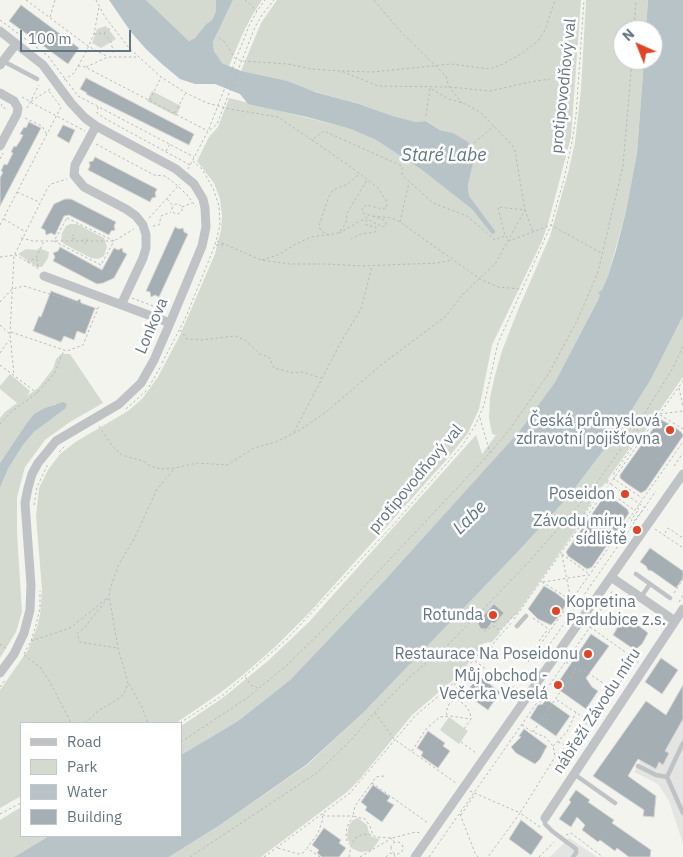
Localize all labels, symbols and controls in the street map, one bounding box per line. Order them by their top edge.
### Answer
street label: protipovodňový val [547,17,581,155]
scale bar [22,20,134,52]
north arrow [613,20,663,70]
text: N [618,25,638,45]
text: 100 m [28,29,72,48]
water label: Staré Labe [402,145,486,167]
street label: Lonkova [132,295,172,357]
place label: Česká průmyslová zdravotní pojišťovna [516,411,660,449]
street label: protipovodňový val [365,421,467,537]
marker: Česká průmyslová zdravotní pojišťovna [664,424,676,436]
place label: Poseidon [549,484,615,504]
marker: Poseidon [619,488,631,500]
water label: Labe [449,497,491,539]
place label: Závodu míru, sídliště [533,511,627,549]
marker: Závodu míru, sídliště [631,524,643,536]
place label: Kopretina Pardubice z.s. [566,592,666,630]
place label: Rotunda [422,605,483,625]
marker: Kopretina Pardubice z.s. [550,605,562,617]
marker: Rotunda [487,609,499,621]
place label: Restaurace Na Poseidonu [394,644,578,664]
street label: nábřeží Závodu míru [549,645,645,777]
marker: Restaurace Na Poseidonu [582,648,594,660]
place label: Můj obchod - Večerka Veselá [439,666,548,704]
marker: Můj obchod - Večerka Veselá [552,679,564,691]
legend [20,722,182,837]
text: Road [67,732,102,751]
text: Park [67,757,97,776]
text: Water [67,782,107,801]
text: Building [67,807,122,826]

